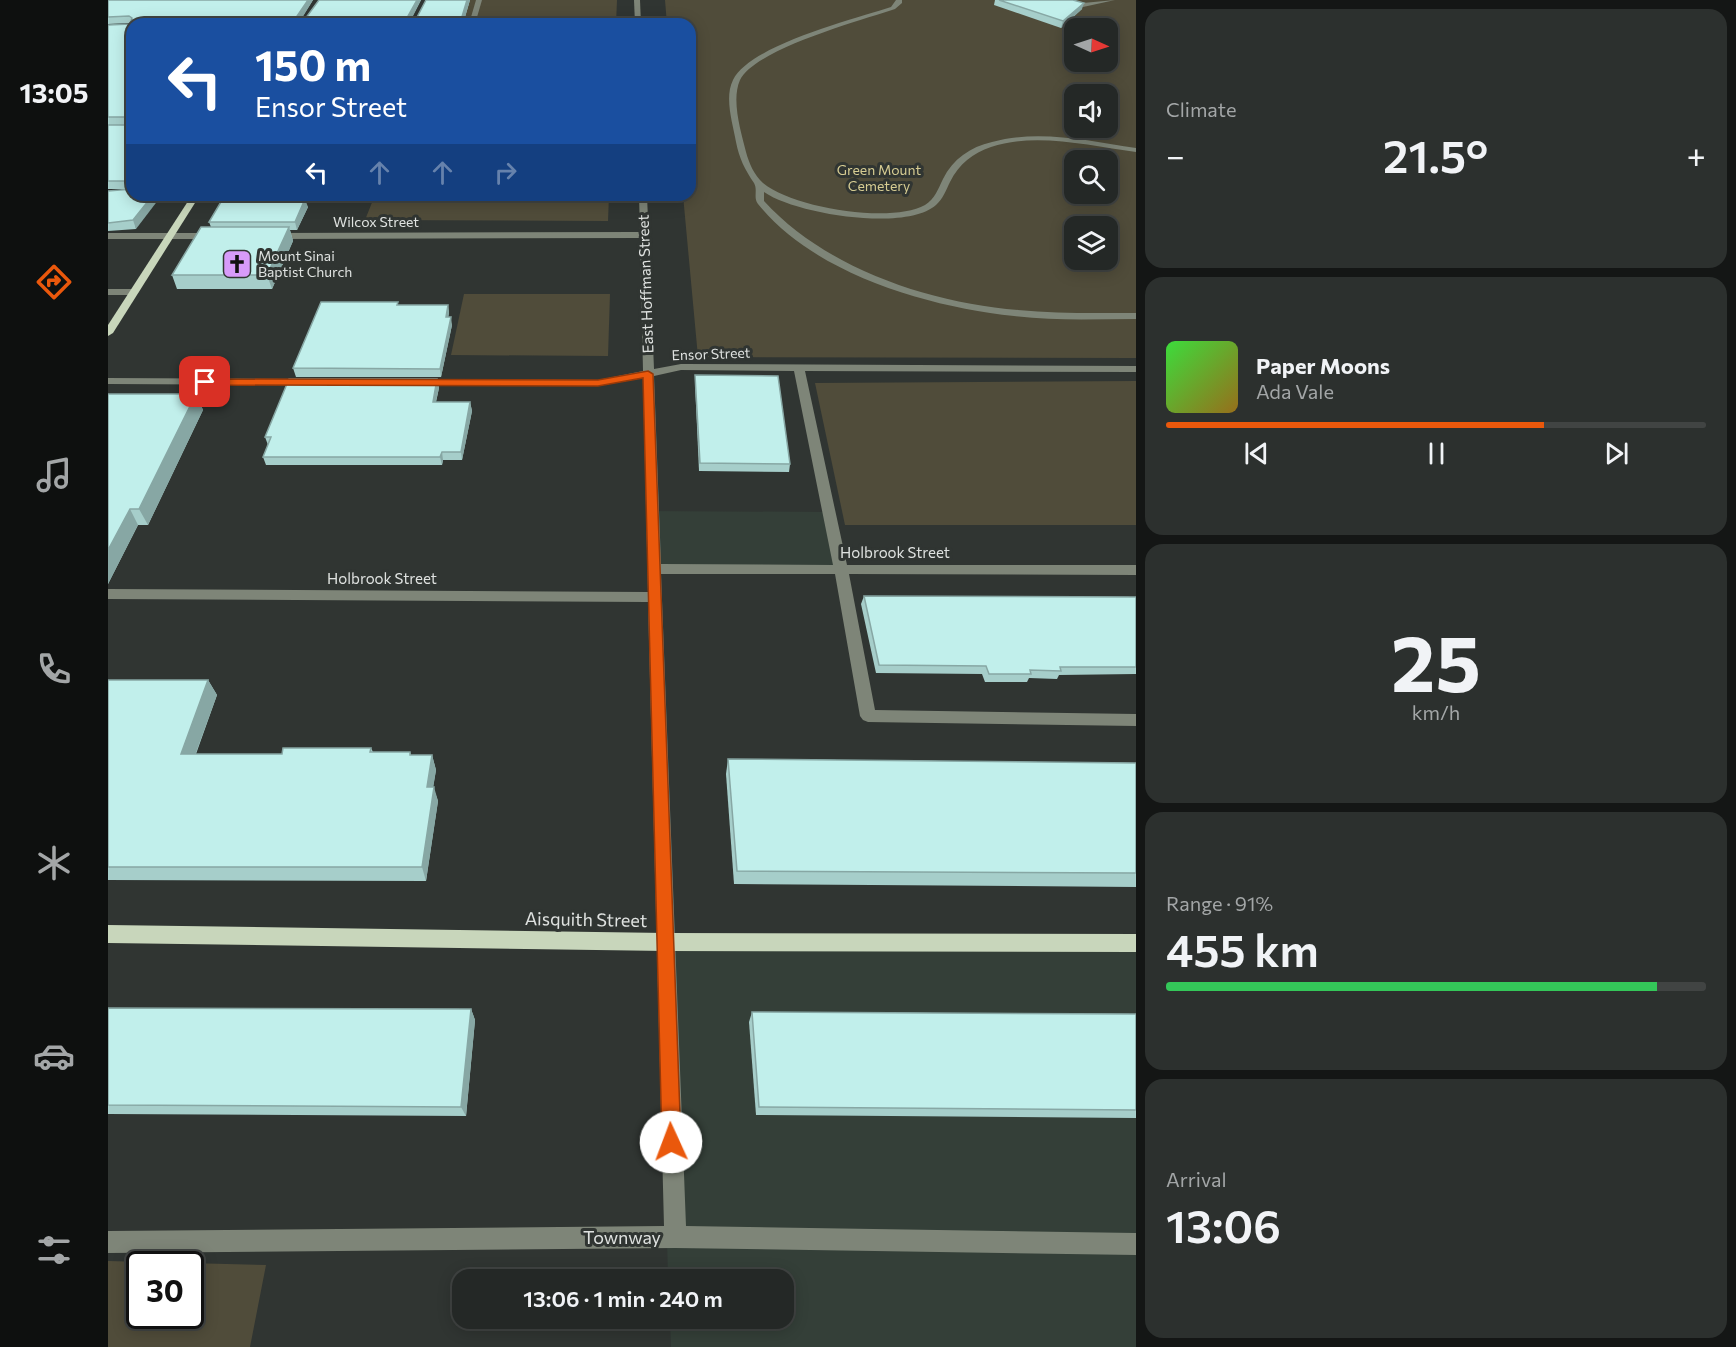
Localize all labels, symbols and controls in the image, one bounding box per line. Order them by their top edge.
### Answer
north arrow [1064,18,1118,72]
map controls [1064,18,1118,270]
text: 150 m [255,38,371,90]
icon: left [156,42,234,120]
text: 13:05 [20,76,88,109]
button: sound [1064,84,1118,138]
text: Ensor Street [255,90,407,123]
text: Climate [1166,97,1236,121]
text: 21.5° [1383,127,1488,182]
text: − [1166,134,1185,175]
text: + [1687,134,1706,175]
button: search [1064,150,1118,204]
icon: left [300,156,333,189]
icon: ahead [363,156,396,189]
icon: ahead [426,156,459,189]
icon: right [489,156,522,189]
park label: Green Mount Cemetery [837,161,921,194]
street label: Wilcox Street [333,213,419,230]
street label: East Hoffman Street [634,214,656,354]
button: layers [1064,216,1118,270]
place label: Mount Sinai Baptist Church [258,247,352,280]
church icon: Mount Sinai Baptist Church [221,248,253,280]
icon: directions [33,261,75,303]
street label: Ensor Street [671,344,751,363]
text: Paper Moons [1256,352,1390,379]
pin [179,356,230,407]
icon: arrive [188,365,221,398]
text: Ada Vale [1256,379,1334,403]
icon: previous [1240,437,1273,470]
icon: pause [1420,437,1453,470]
icon: next [1600,437,1633,470]
icon: music [33,454,75,496]
street label: Holbrook Street [840,543,950,561]
street label: Holbrook Street [327,569,437,587]
text: 25 [1391,613,1481,708]
icon: phone [33,648,75,690]
text: km/h [1412,700,1460,724]
icon: climate [33,842,75,884]
text: Range · 91% [1166,891,1273,915]
street label: Aisquith Street [525,907,647,931]
text: 455 km [1166,921,1319,976]
icon: car [33,1035,75,1077]
position arrow [639,1110,703,1174]
text: Arrival [1166,1167,1227,1191]
text: 13:06 [1166,1197,1281,1252]
street label: Townway [583,1226,661,1248]
icon: filters [33,1229,75,1271]
speed limit sign: 30 [126,1251,204,1329]
text: 13:06 · 1 min · 240 m [523,1285,723,1312]

